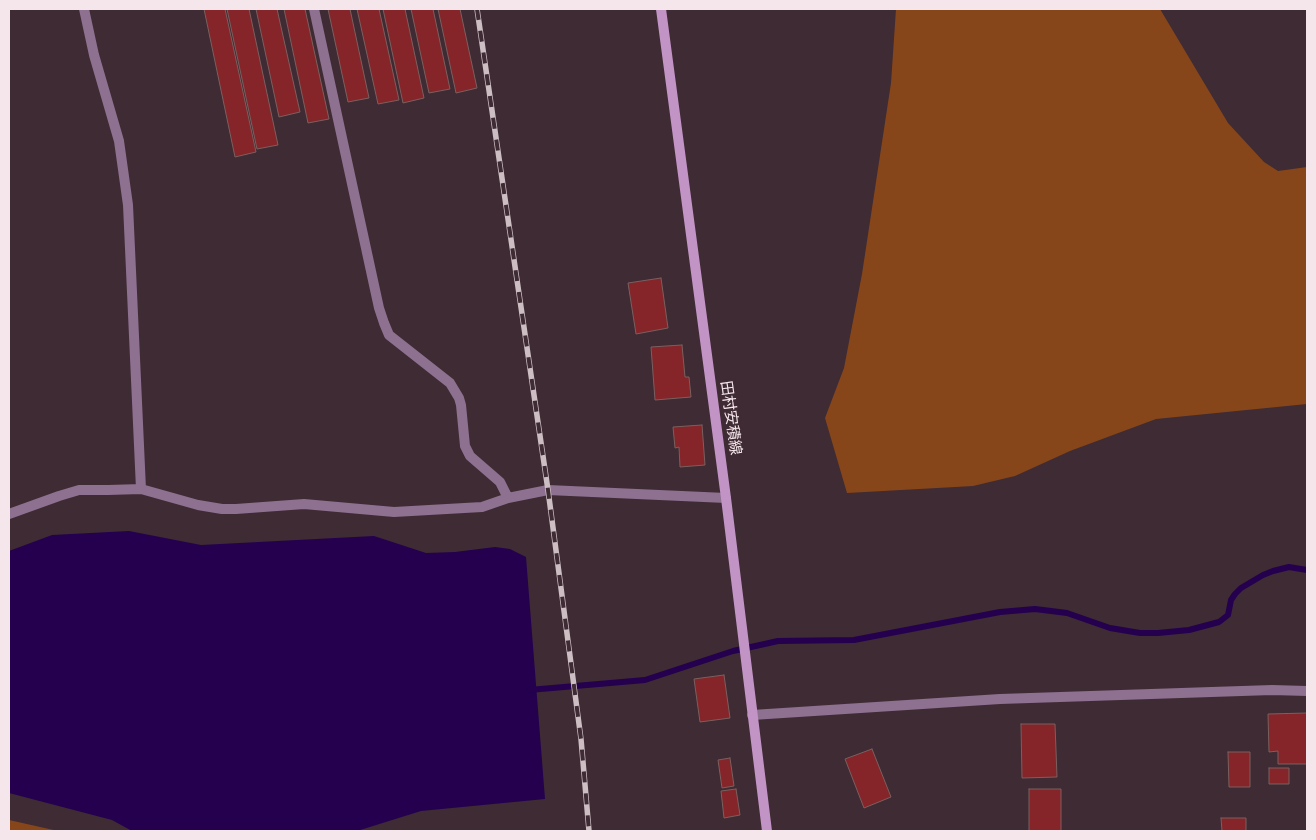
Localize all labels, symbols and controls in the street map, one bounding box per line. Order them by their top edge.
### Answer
street label: 田村安積線 [716,380,744,456]

